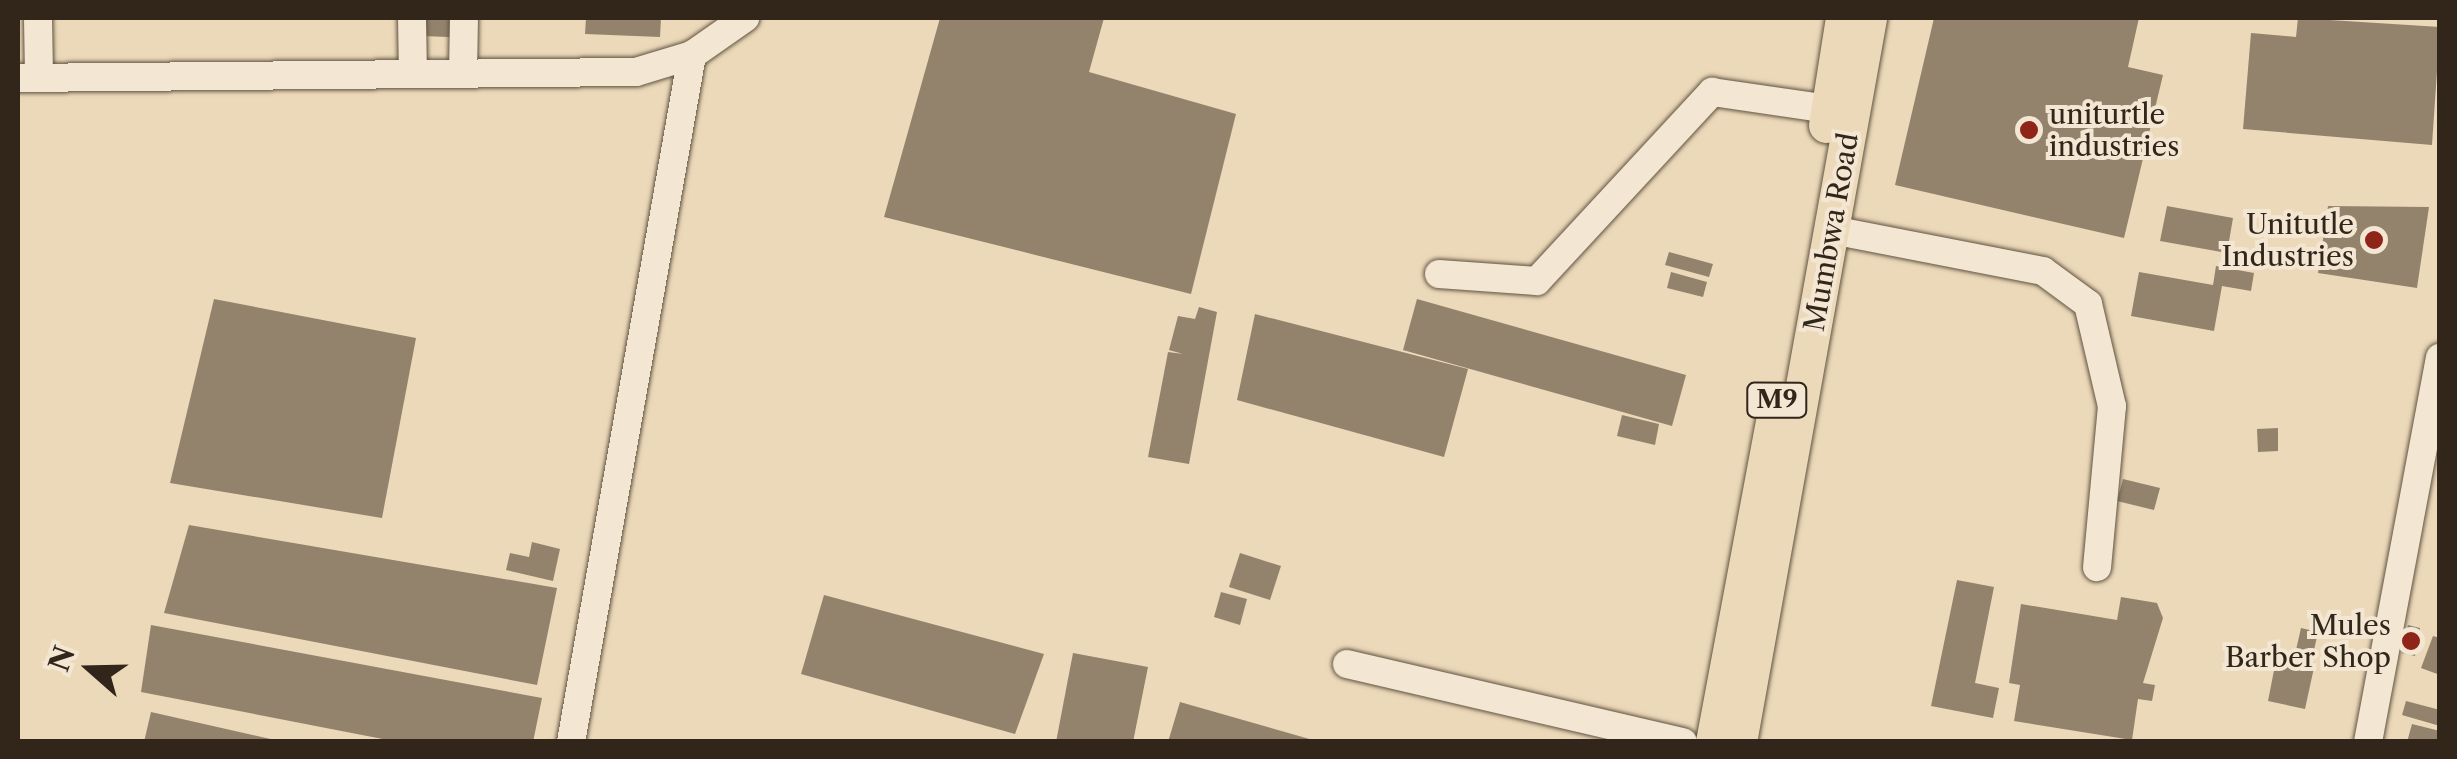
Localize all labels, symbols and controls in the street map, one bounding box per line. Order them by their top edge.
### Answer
place label: uniturtle industries [2049,97,2179,163]
marker: uniturtle industries [2018,119,2040,141]
street label: Mumbwa Road [1797,130,1865,334]
place label: Unitutle Industries [2222,207,2354,273]
marker: Unitutle Industries [2363,229,2385,251]
road number: M9 [1744,380,1810,420]
place label: Mules Barber Shop [2224,608,2391,674]
north arrow [40,619,140,719]
marker: Mules Barber Shop [2400,630,2422,652]
text: N [42,641,82,676]

